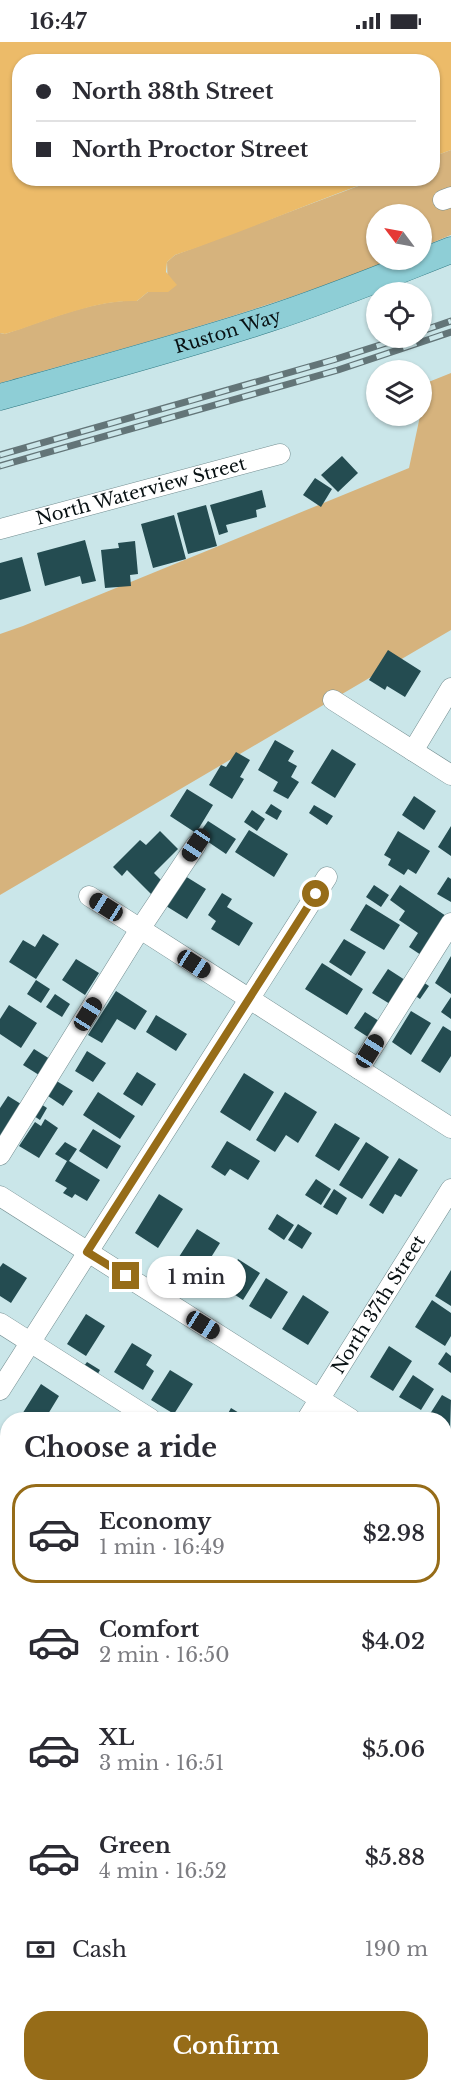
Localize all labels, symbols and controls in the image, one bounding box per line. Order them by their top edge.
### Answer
text: 16:47 [30,8,87,35]
text: North 38th Street [72,78,273,105]
text: North Proctor Street [72,136,308,163]
north arrow [366,204,432,270]
map controls [366,204,432,426]
button: locate [366,282,432,348]
street label: Ruston Way [172,304,284,358]
button: layers [366,360,432,426]
street label: North Waterview Street [34,453,249,530]
car [178,825,214,865]
route start [302,880,329,907]
car [86,890,126,924]
car [174,947,214,981]
car [71,994,105,1034]
car [353,1031,387,1071]
street label: North 37th Street [327,1231,430,1378]
callout: 1 min [147,1255,246,1297]
route end [112,1262,139,1289]
text: 1 min [168,1265,225,1289]
car [183,1308,223,1342]
text: Choose a ride [24,1431,217,1464]
icon: car [27,1507,81,1561]
text: Economy [99,1508,211,1535]
text: $2.98 [363,1520,425,1547]
text: 1 min · 16:49 [99,1535,225,1559]
icon: car [27,1615,81,1669]
text: Comfort [99,1616,199,1643]
text: $4.02 [361,1628,425,1655]
text: 2 min · 16:50 [99,1643,229,1667]
icon: car [27,1723,81,1777]
text: XL [99,1724,134,1751]
text: $5.06 [362,1736,425,1763]
text: 3 min · 16:51 [99,1751,224,1775]
icon: car [27,1831,81,1885]
text: Green [99,1832,171,1859]
text: $5.88 [365,1844,425,1871]
text: 4 min · 16:52 [99,1859,227,1883]
icon: cash [24,1933,57,1966]
text: Cash [72,1936,127,1963]
text: 190 m [365,1937,428,1961]
button: Confirm [24,2011,428,2080]

